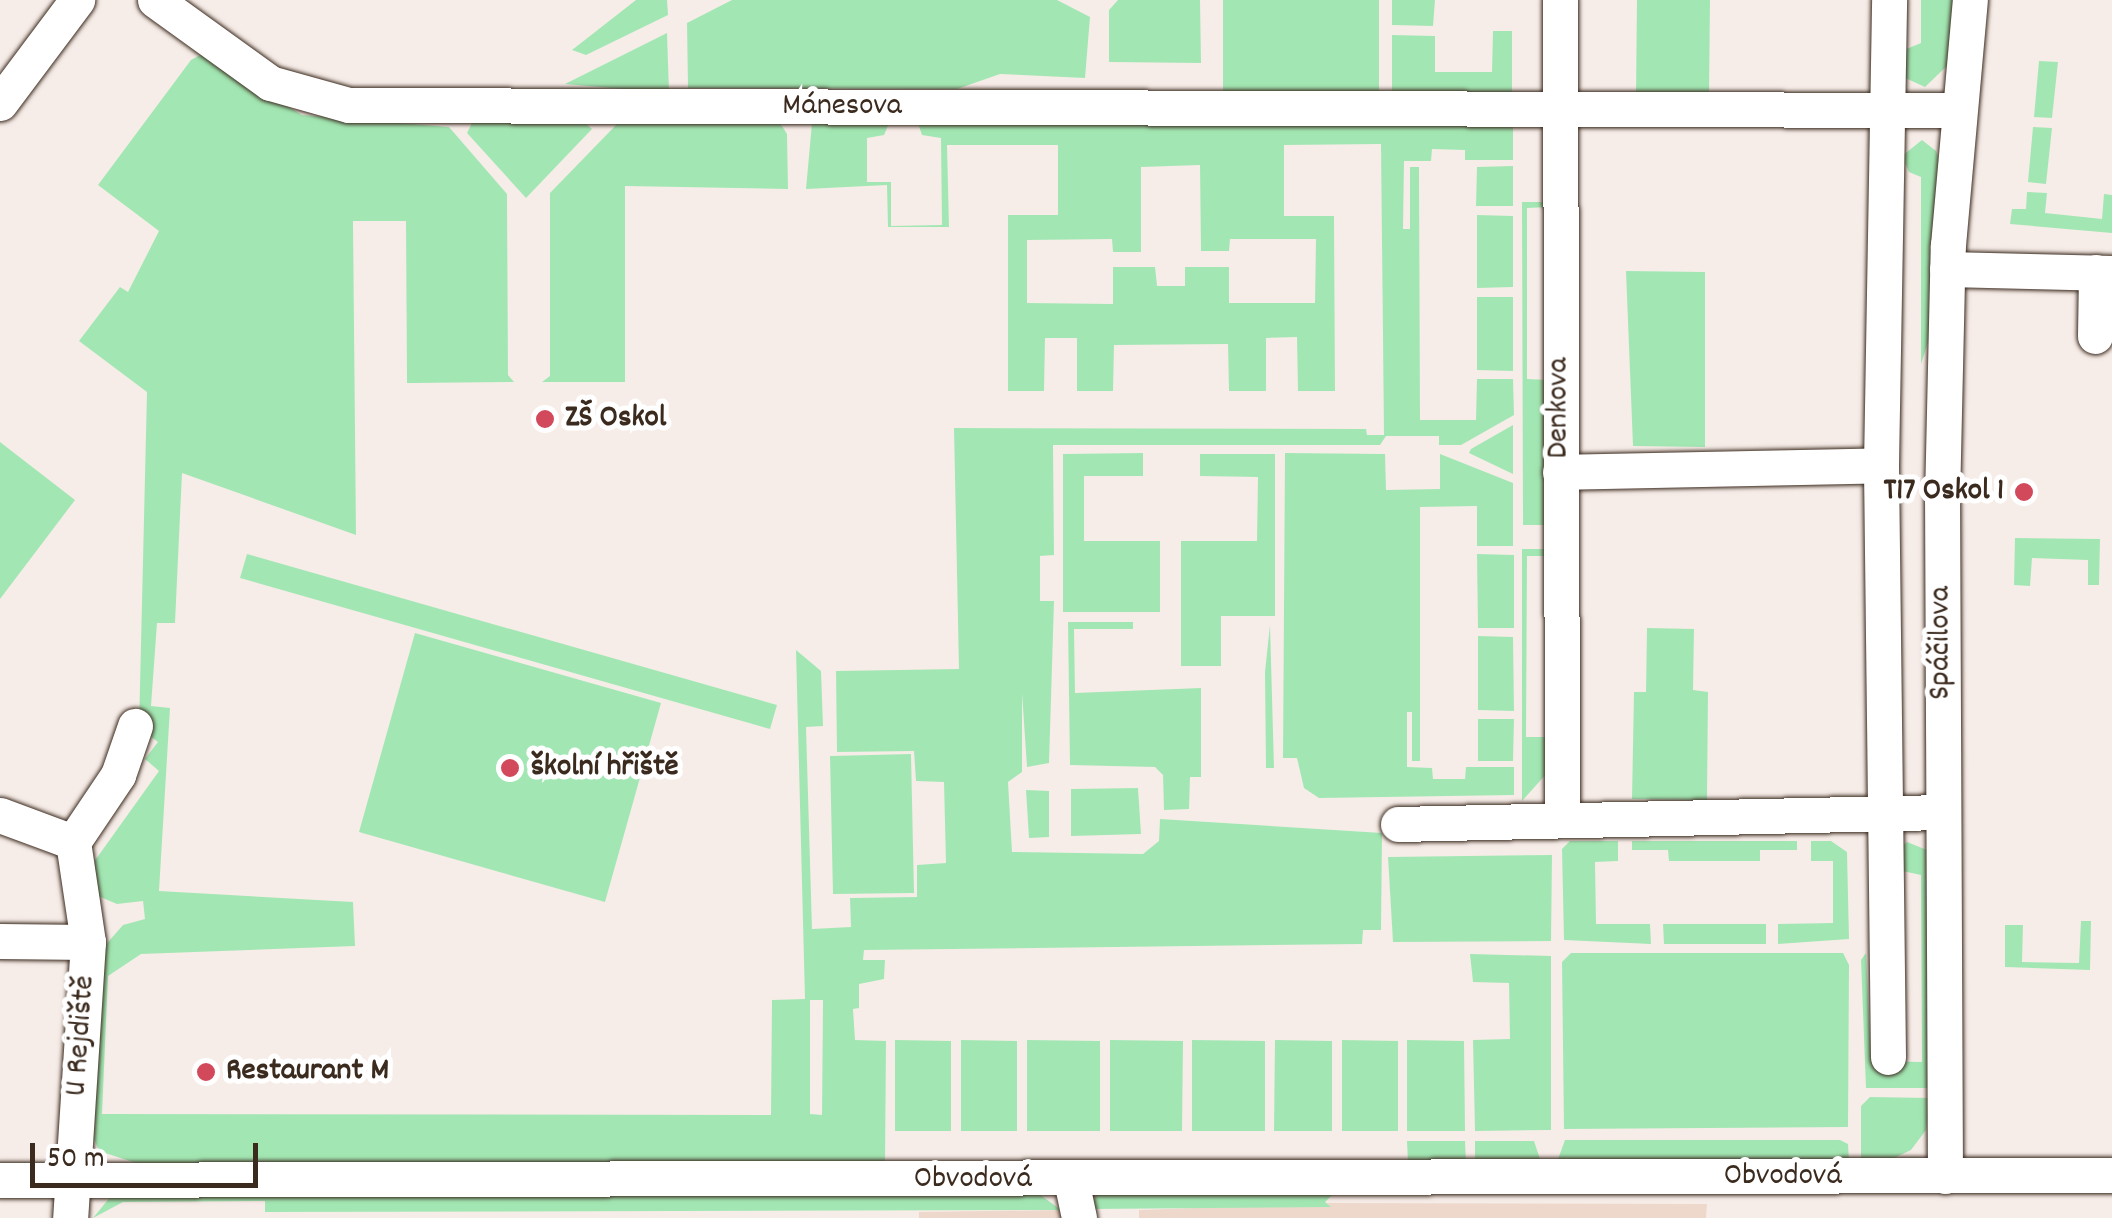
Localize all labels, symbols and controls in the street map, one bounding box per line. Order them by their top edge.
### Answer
street label: Mánesova [782,88,902,126]
street label: Denkova [1541,357,1579,459]
place label: ZŠ Oskol [565,400,666,438]
marker: ZŠ Oskol [534,408,556,430]
place label: T17 Oskol 1 [1883,473,2004,511]
marker: T17 Oskol 1 [2013,481,2035,503]
street label: Spáčilova [1923,586,1961,700]
place label: školní hřiště [530,749,679,787]
marker: školní hřiště [499,757,521,779]
street label: U Rejdiště [59,974,105,1098]
place label: Restaurant M [226,1053,389,1091]
marker: Restaurant M [195,1061,217,1083]
scale bar [35,1123,262,1185]
text: 50 m [47,1139,105,1182]
street label: Obvodová [1724,1158,1842,1196]
street label: Obvodová [914,1161,1032,1199]

